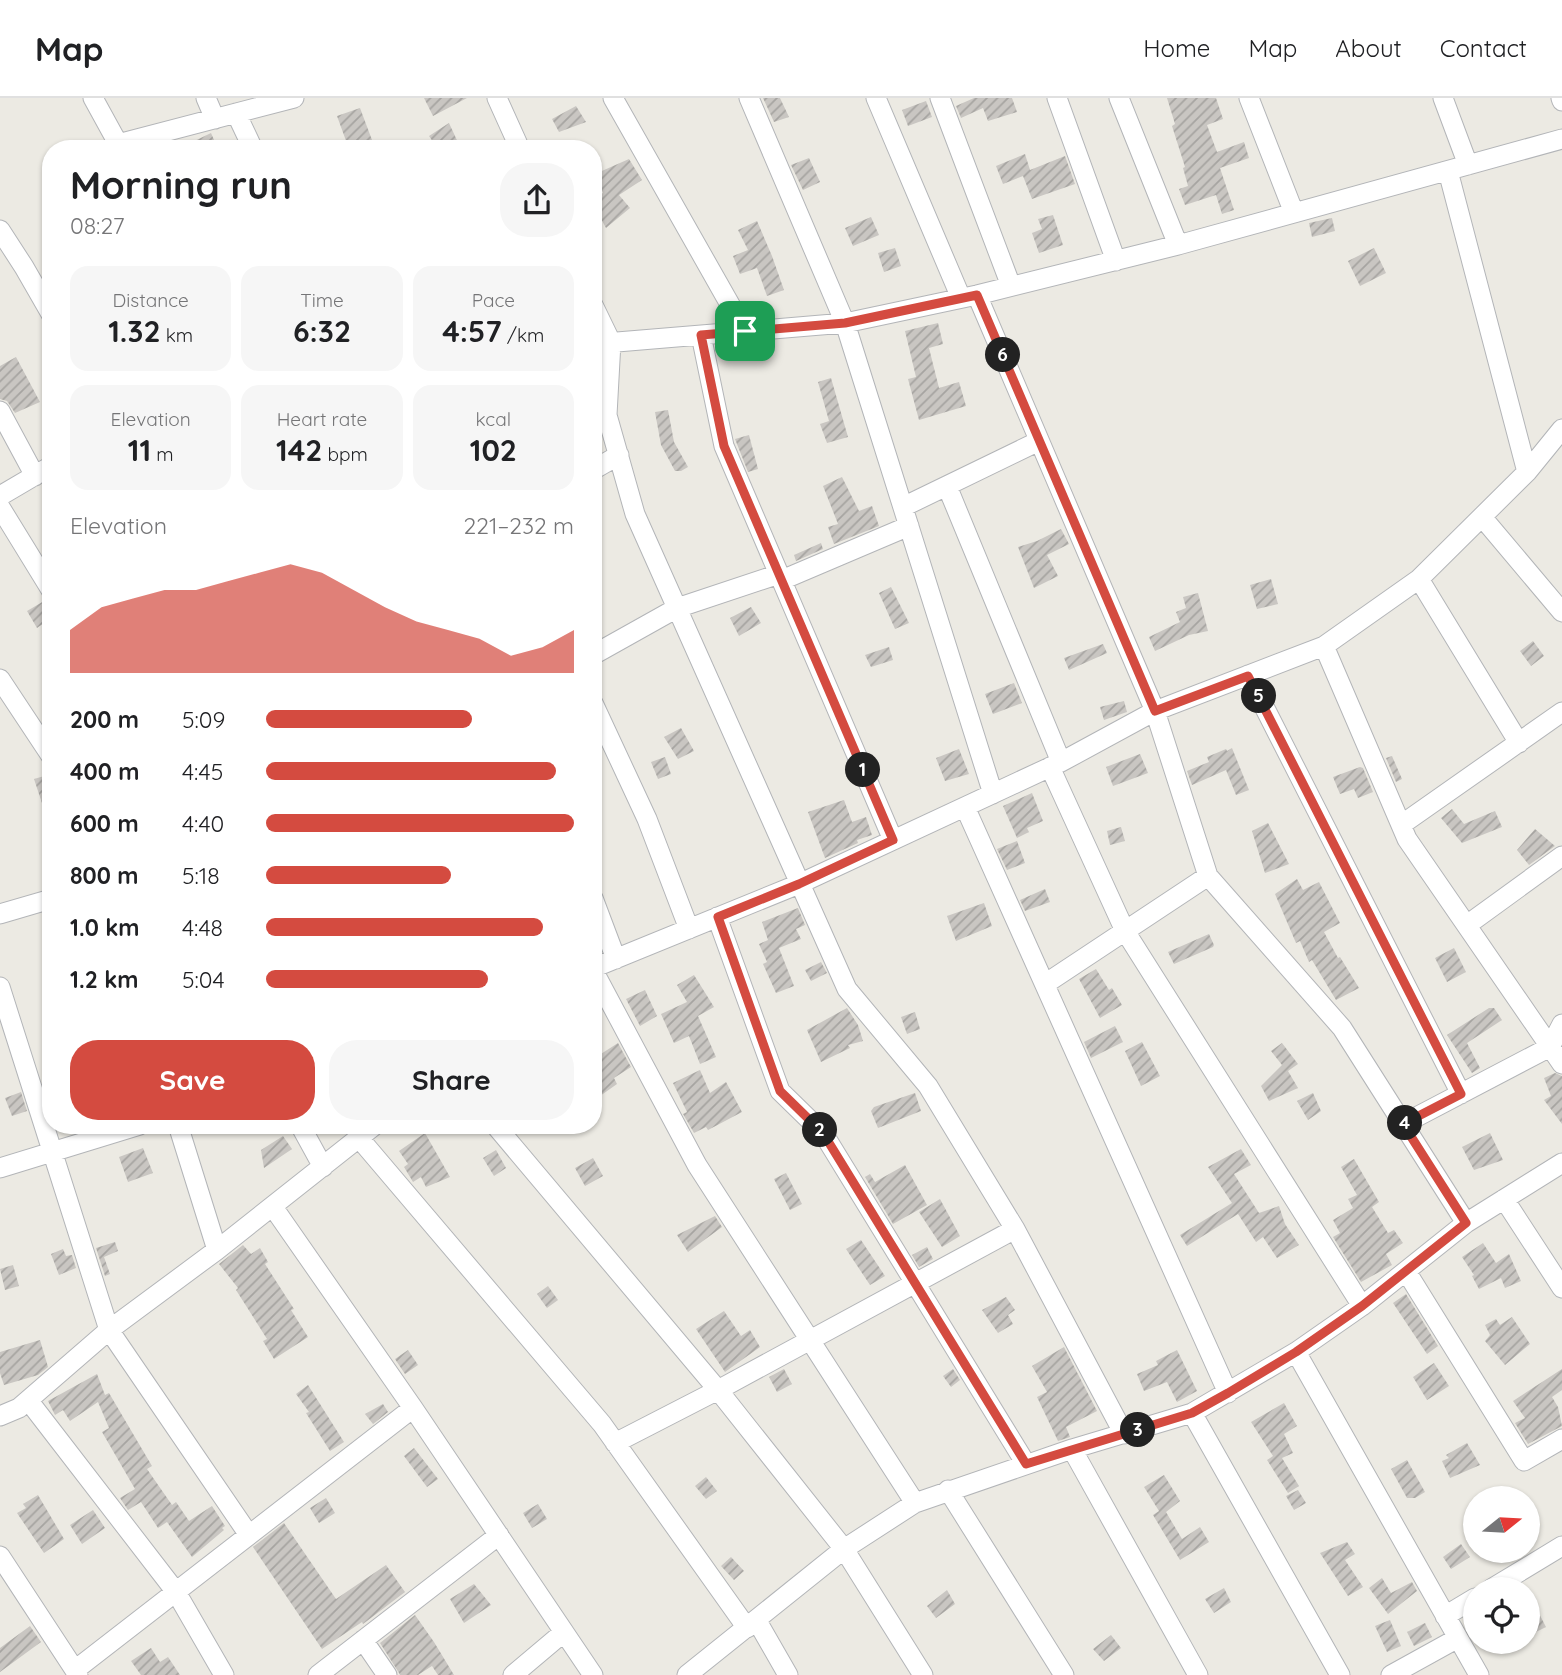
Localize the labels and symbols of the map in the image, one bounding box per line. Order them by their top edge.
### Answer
pin [715,301,775,361]
pin: 6 [986,338,1020,372]
pin: 5 [1242,678,1276,714]
pin: 1 [846,752,880,788]
pin: 4 [1388,1105,1422,1140]
pin: 2 [802,1112,838,1148]
pin: 3 [1120,1412,1156,1448]
north arrow [1463,1486,1540,1563]

